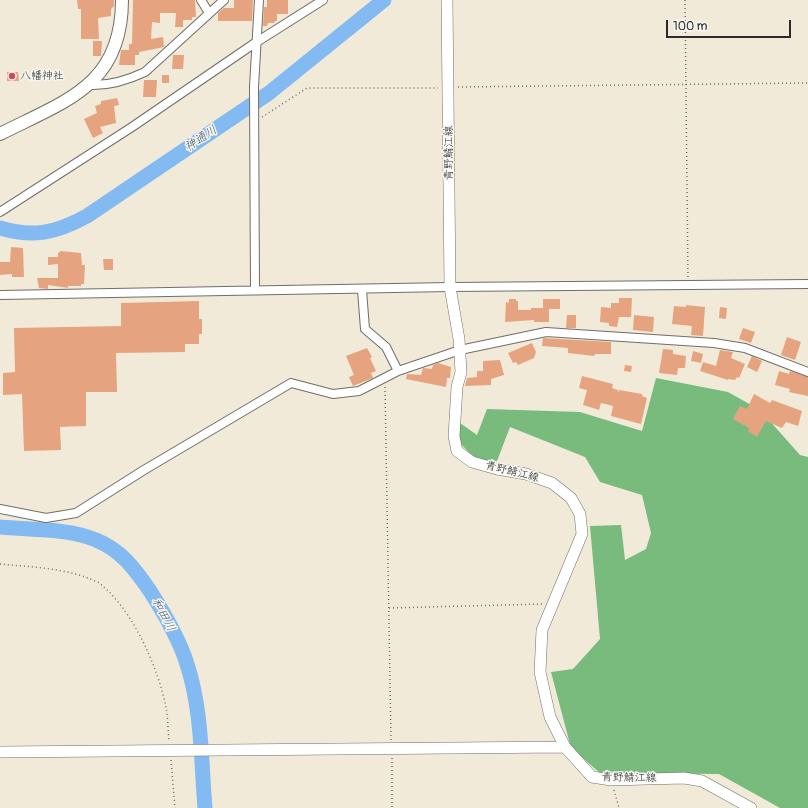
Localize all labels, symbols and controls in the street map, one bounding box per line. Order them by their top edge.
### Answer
scale bar [668,12,793,38]
text: 100 m [673,19,707,34]
place label: 八幡神社 [20,69,64,83]
marker: 八幡神社 [7,71,17,81]
water label: 神通川 [182,123,220,155]
street label: 青野鯖江線 [442,126,456,180]
street label: 青野鯖江線 [484,459,540,485]
water label: 和田川 [148,596,178,634]
street label: 青野鯖江線 [601,771,657,785]

